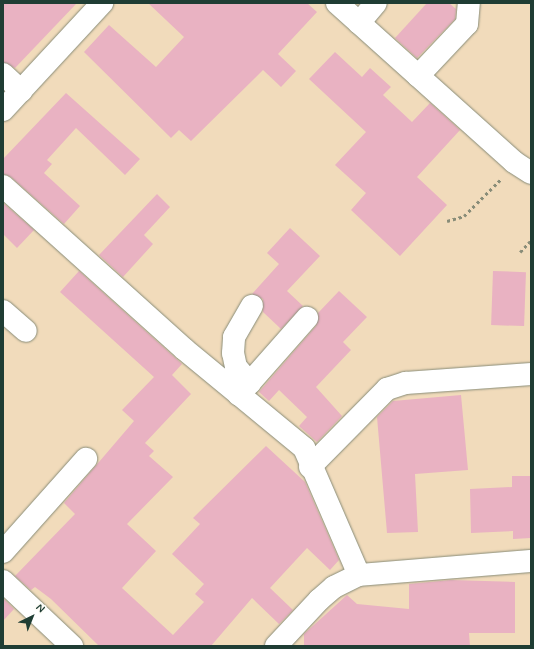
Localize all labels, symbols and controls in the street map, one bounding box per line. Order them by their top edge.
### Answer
north arrow [12,597,52,637]
text: N [33,601,48,616]

